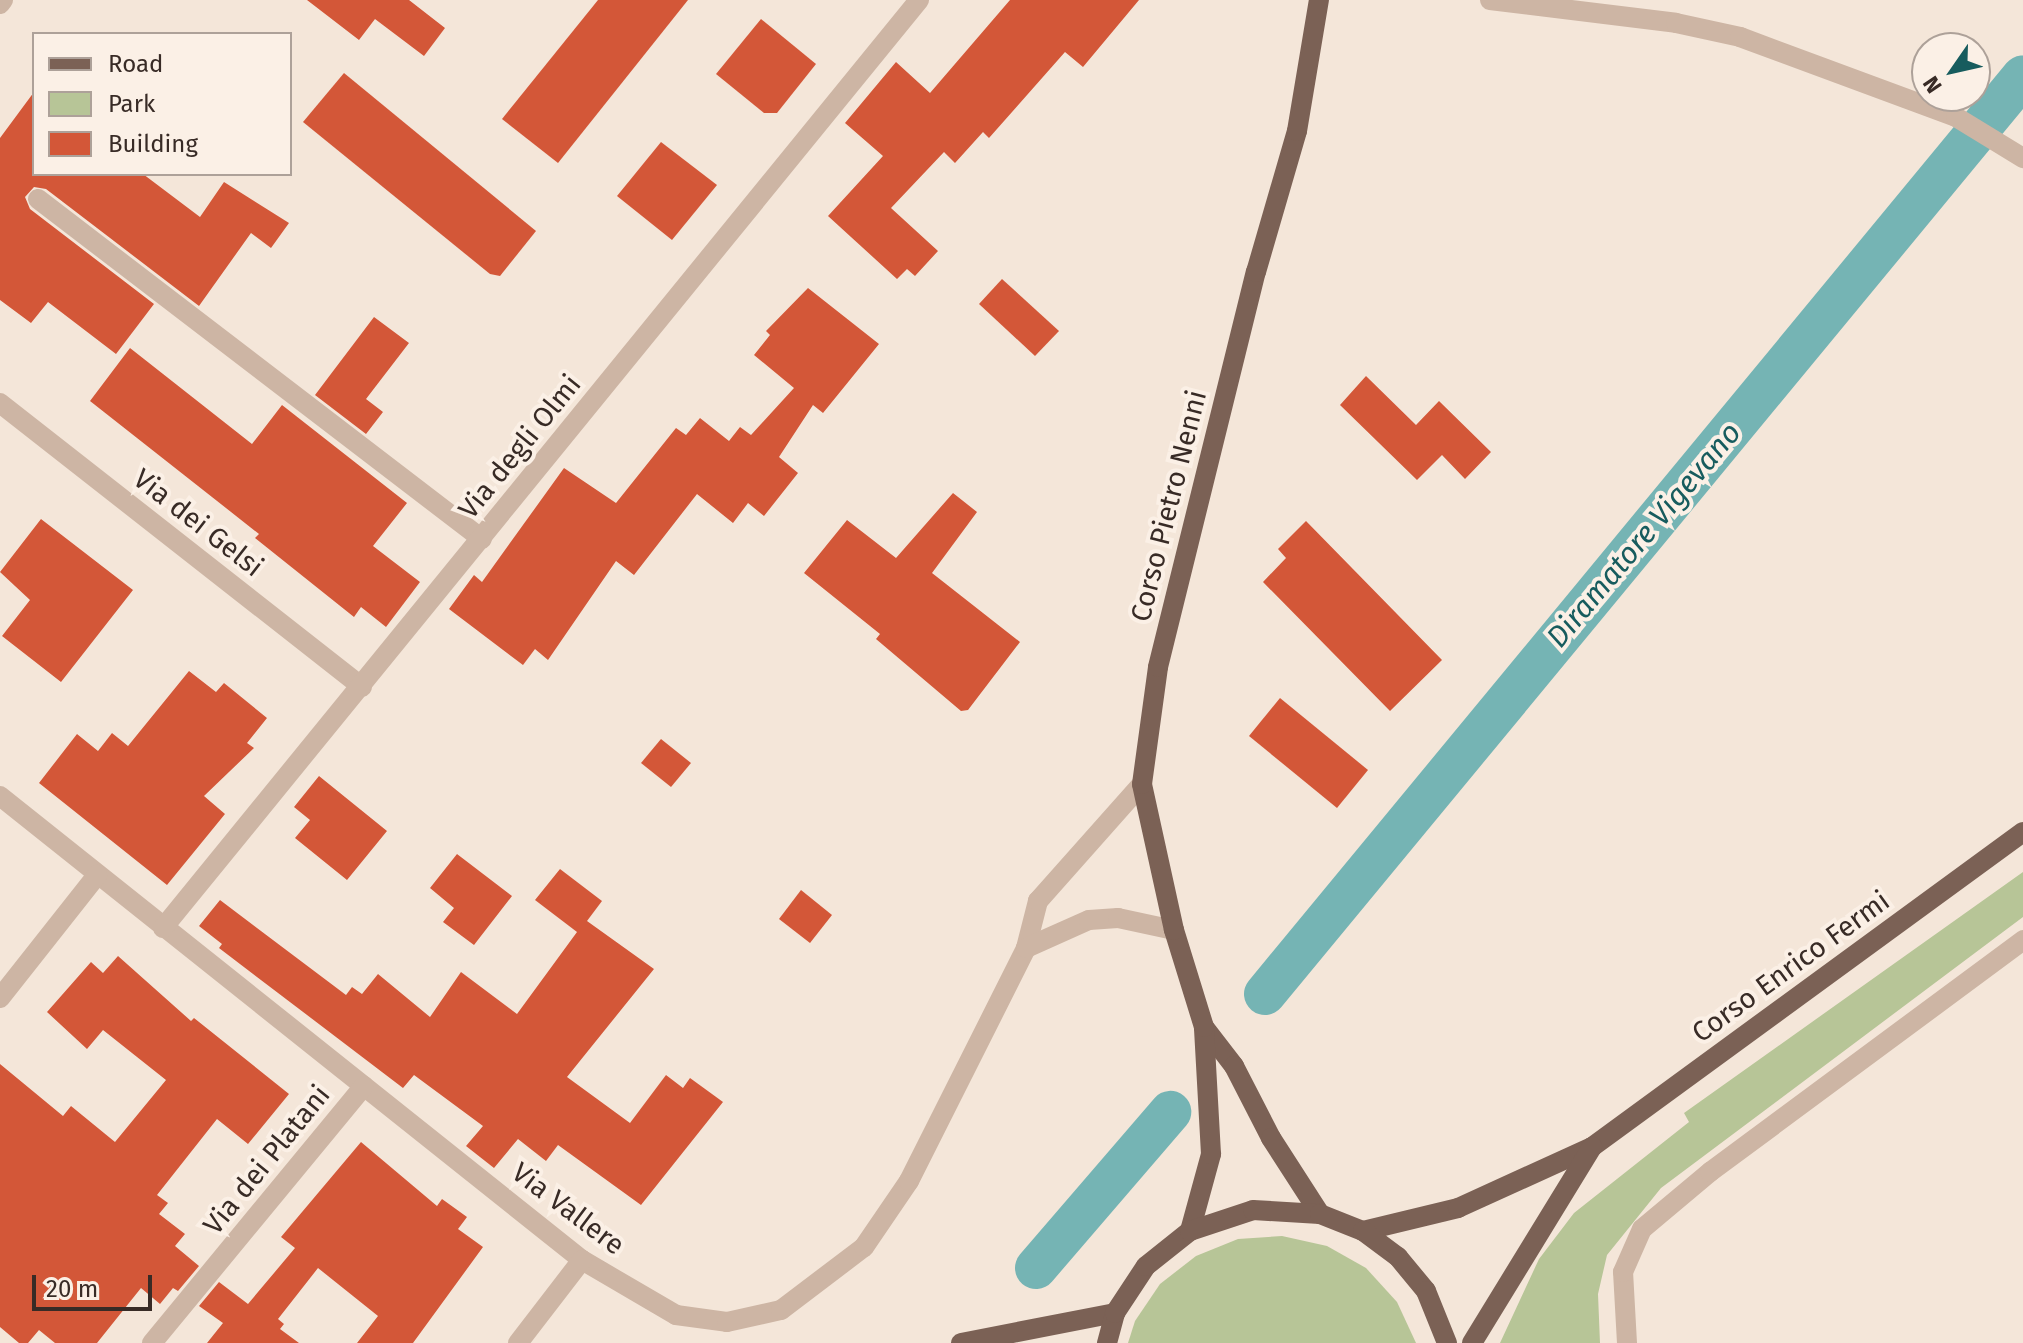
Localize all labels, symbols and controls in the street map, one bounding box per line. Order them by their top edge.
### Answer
legend [32,32,292,176]
north arrow [1911,32,1991,112]
text: Road [108,50,163,78]
text: N [1917,71,1948,98]
text: Park [108,90,155,118]
text: Building [108,130,198,158]
street label: Via degli Olmi [452,368,588,526]
street label: Corso Pietro Nenni [1124,387,1214,625]
water label: Diramatore Vigevano [1539,415,1749,655]
street label: Via dei Gelsi [126,462,270,584]
street label: Corso Enrico Fermi [1686,884,1896,1050]
street label: Via dei Platani [197,1079,337,1241]
street label: Via Vallere [505,1156,631,1262]
scale bar [36,1259,156,1309]
text: 20 m [46,1275,98,1303]

